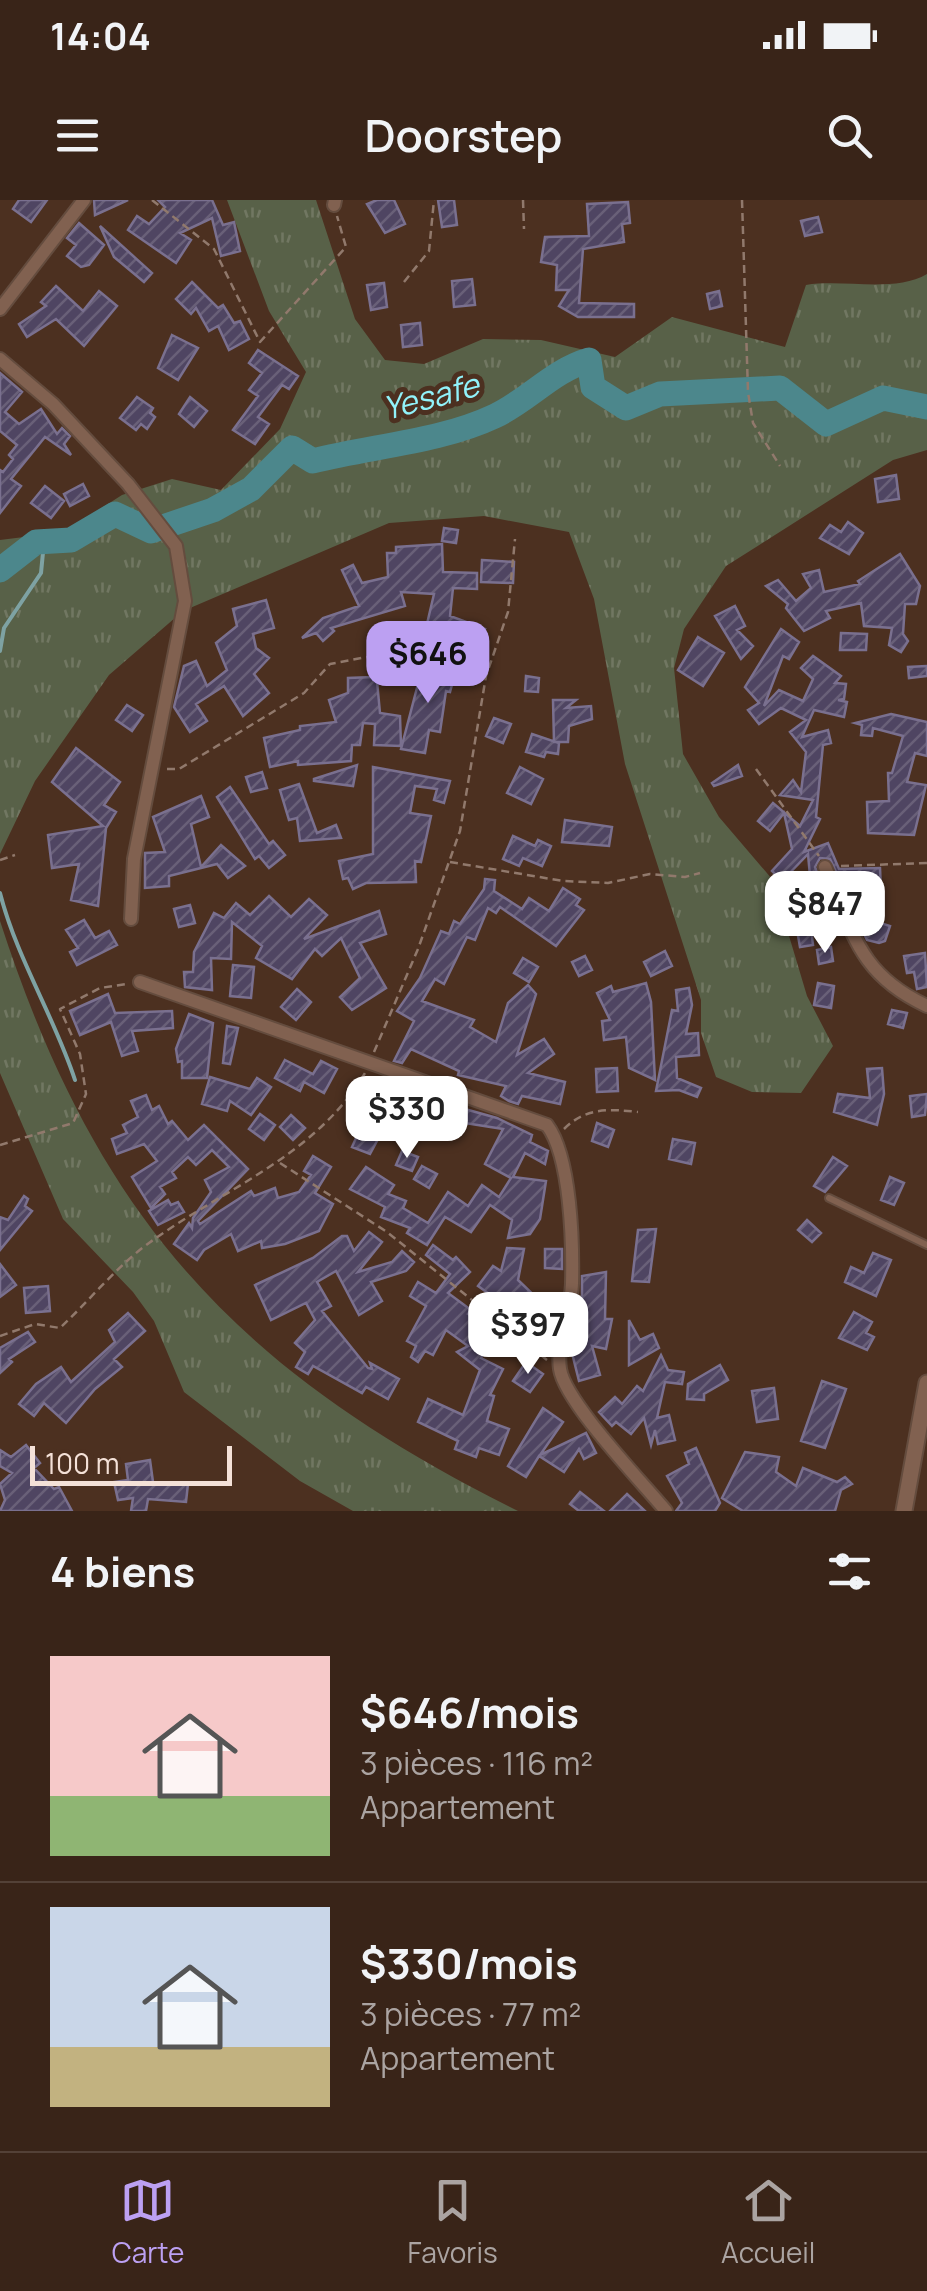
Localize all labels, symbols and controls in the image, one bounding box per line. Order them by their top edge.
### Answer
text: 14:04 [50,9,151,61]
text: Doorstep [365,104,562,166]
icon: menu [50,108,105,163]
icon: search [822,108,877,163]
water label: Yesafe [378,362,486,430]
pin: $646 [369,621,487,706]
text: $646 [388,631,468,675]
pin: $847 [766,871,884,956]
text: $847 [787,881,863,925]
pin: $330 [348,1076,466,1161]
text: $330 [368,1086,446,1130]
pin: $397 [469,1292,587,1377]
text: $397 [490,1302,566,1346]
scale bar [30,1441,232,1486]
text: 100 m [45,1444,119,1482]
text: 4 biens [50,1542,195,1600]
icon: filters [822,1544,877,1599]
text: $646/mois [360,1683,579,1741]
icon: home [130,1696,250,1816]
text: 3 pièces · 116 m² [360,1741,593,1785]
text: Appartement [360,1785,555,1829]
text: $330/mois [360,1934,578,1992]
icon: home [130,1947,250,2067]
text: 3 pièces · 77 m² [360,1992,581,2036]
text: Appartement [360,2036,555,2080]
tab: Carte [112,2173,184,2271]
tab: Favoris [408,2173,498,2271]
tab: Accueil [721,2173,815,2271]

